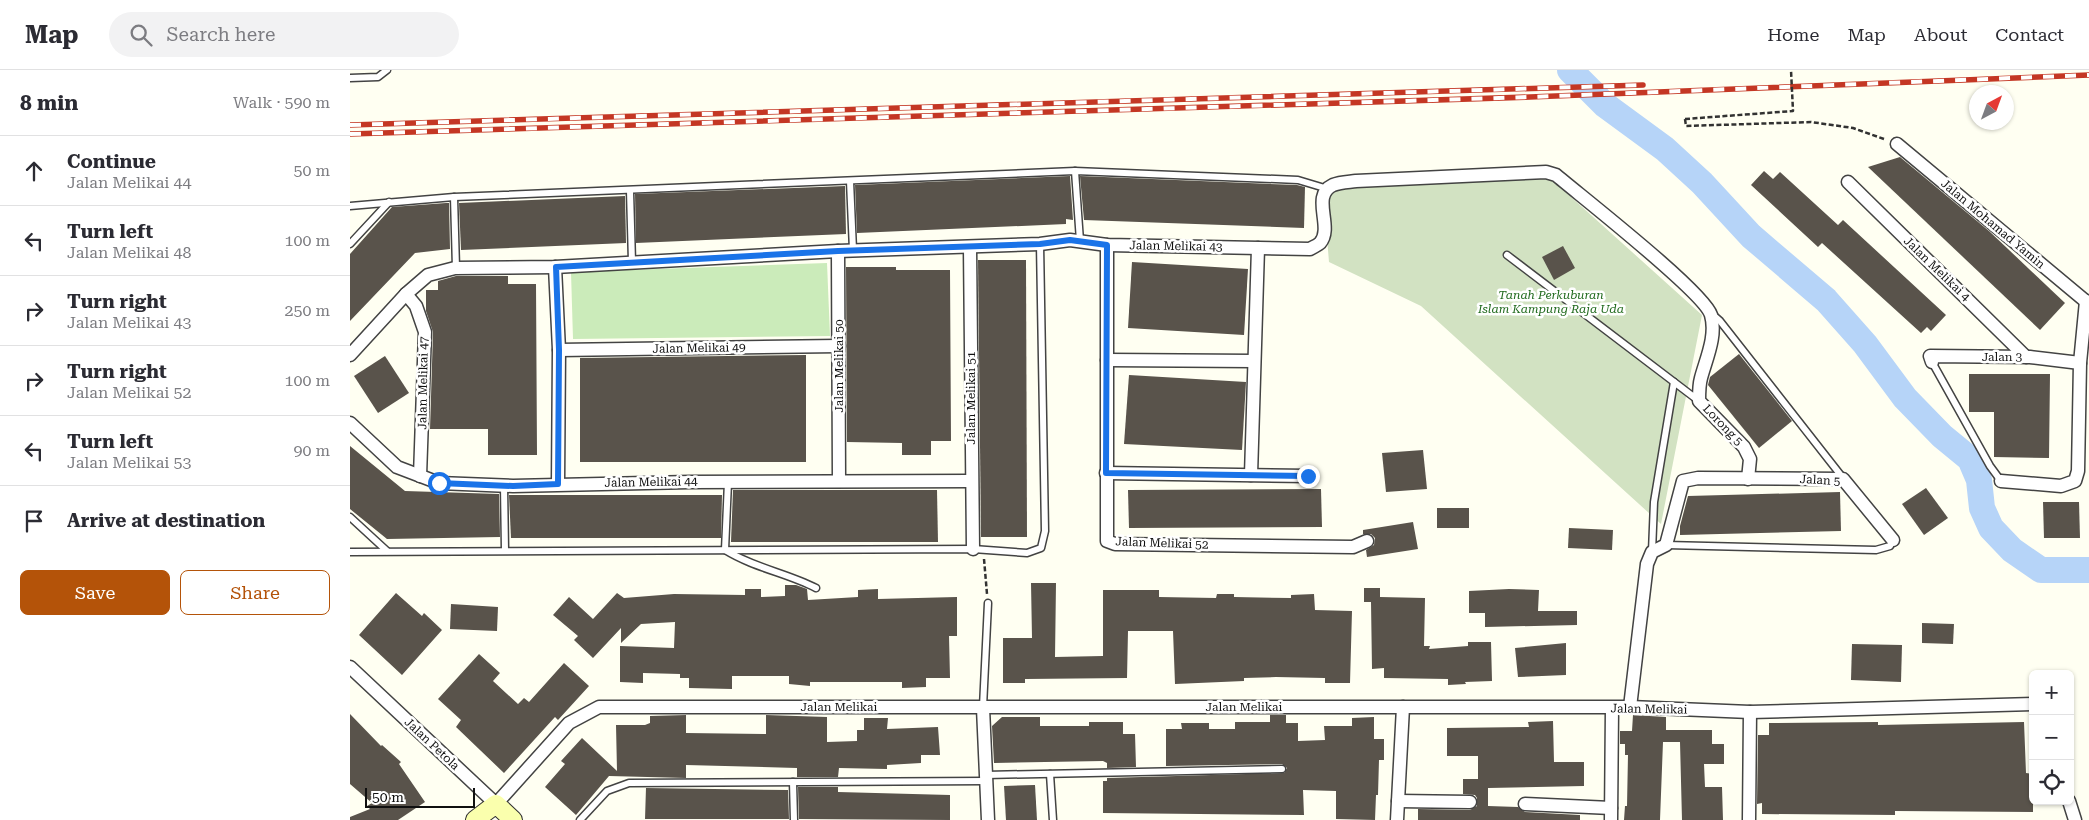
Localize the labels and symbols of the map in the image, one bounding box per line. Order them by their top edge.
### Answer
north arrow [1969,85,2014,130]
street label: Jalan Mohamad Yamin [1938,176,2048,272]
street label: Jalan Melikai 4 [1901,234,1973,304]
street label: Jalan Melikai 43 [1129,238,1223,254]
park label: Tanah Perkuburan Islam Kampung Raja Uda [1477,288,1624,316]
street label: Jalan Melikai 50 [832,319,846,413]
street label: Jalan Melikai 47 [415,336,431,430]
street label: Jalan Melikai 49 [652,340,746,356]
street label: Jalan 3 [1982,350,2023,364]
street label: Jalan Melikai 51 [964,351,978,445]
street label: Lorong 5 [1700,402,1746,449]
route end [1297,465,1320,488]
route start [428,472,451,495]
street label: Jalan 5 [1799,472,1841,488]
street label: Jalan Melikai 44 [604,474,698,490]
street label: Jalan Melikai 52 [1115,534,1209,552]
street label: Jalan Melikai [801,700,878,714]
street label: Jalan Melikai [1206,700,1283,714]
street label: Jalan Melikai [1610,701,1688,717]
street label: Jalan Petola [402,715,463,773]
scale bar [365,785,475,808]

